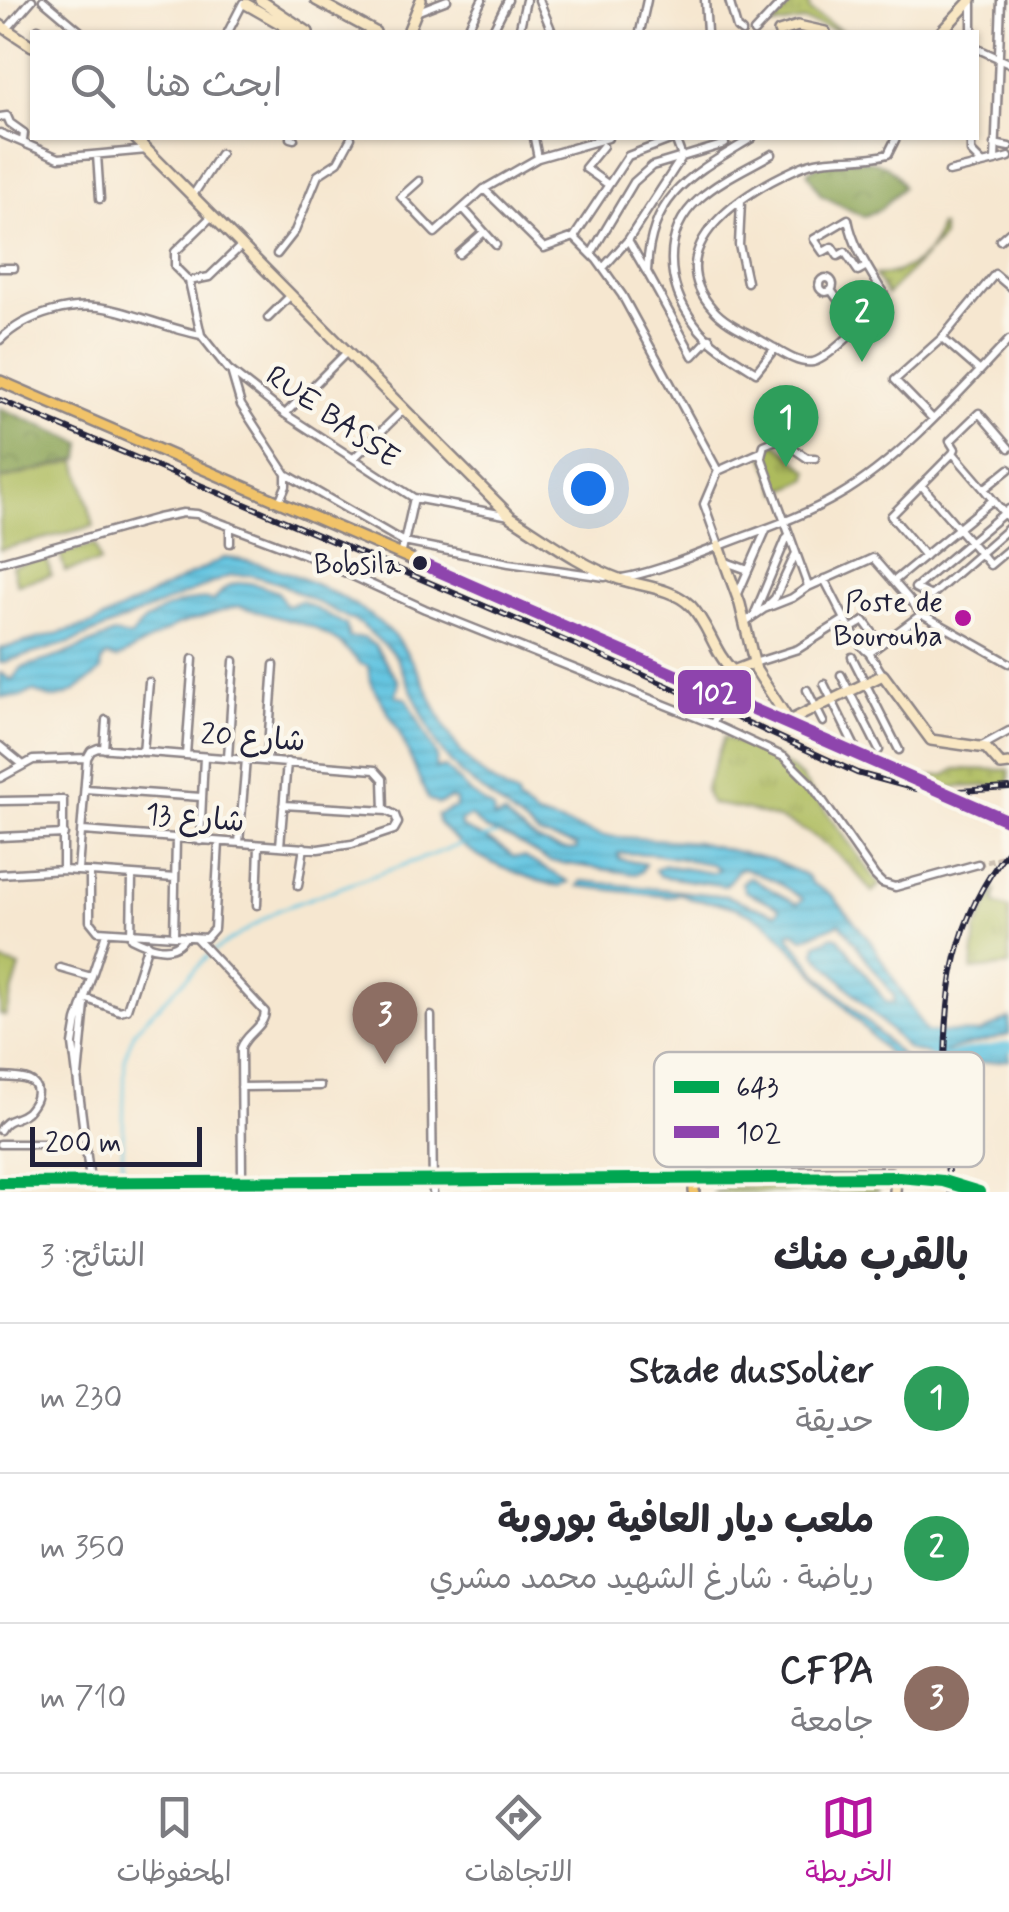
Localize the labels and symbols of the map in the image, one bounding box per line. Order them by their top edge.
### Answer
pin: 2 [830,280,894,362]
street label: RUE BASSE [258,357,407,478]
pin: 1 [754,384,818,467]
your location [563,463,614,514]
place label: Bobsila [314,547,401,584]
marker: Bobsila [410,553,430,573]
place label: Poste de Bourouba [833,583,943,656]
marker: Poste de Bourouba [952,607,974,629]
line badge: 102 [676,668,753,716]
text: 102 [691,676,737,713]
street label: شارع 20 [199,715,307,762]
street label: شارع 13 [144,795,246,842]
pin: 3 [352,982,418,1064]
legend [654,1052,984,1167]
text: 643 [736,1071,779,1108]
text: 102 [736,1116,781,1153]
scale bar [30,1122,202,1166]

